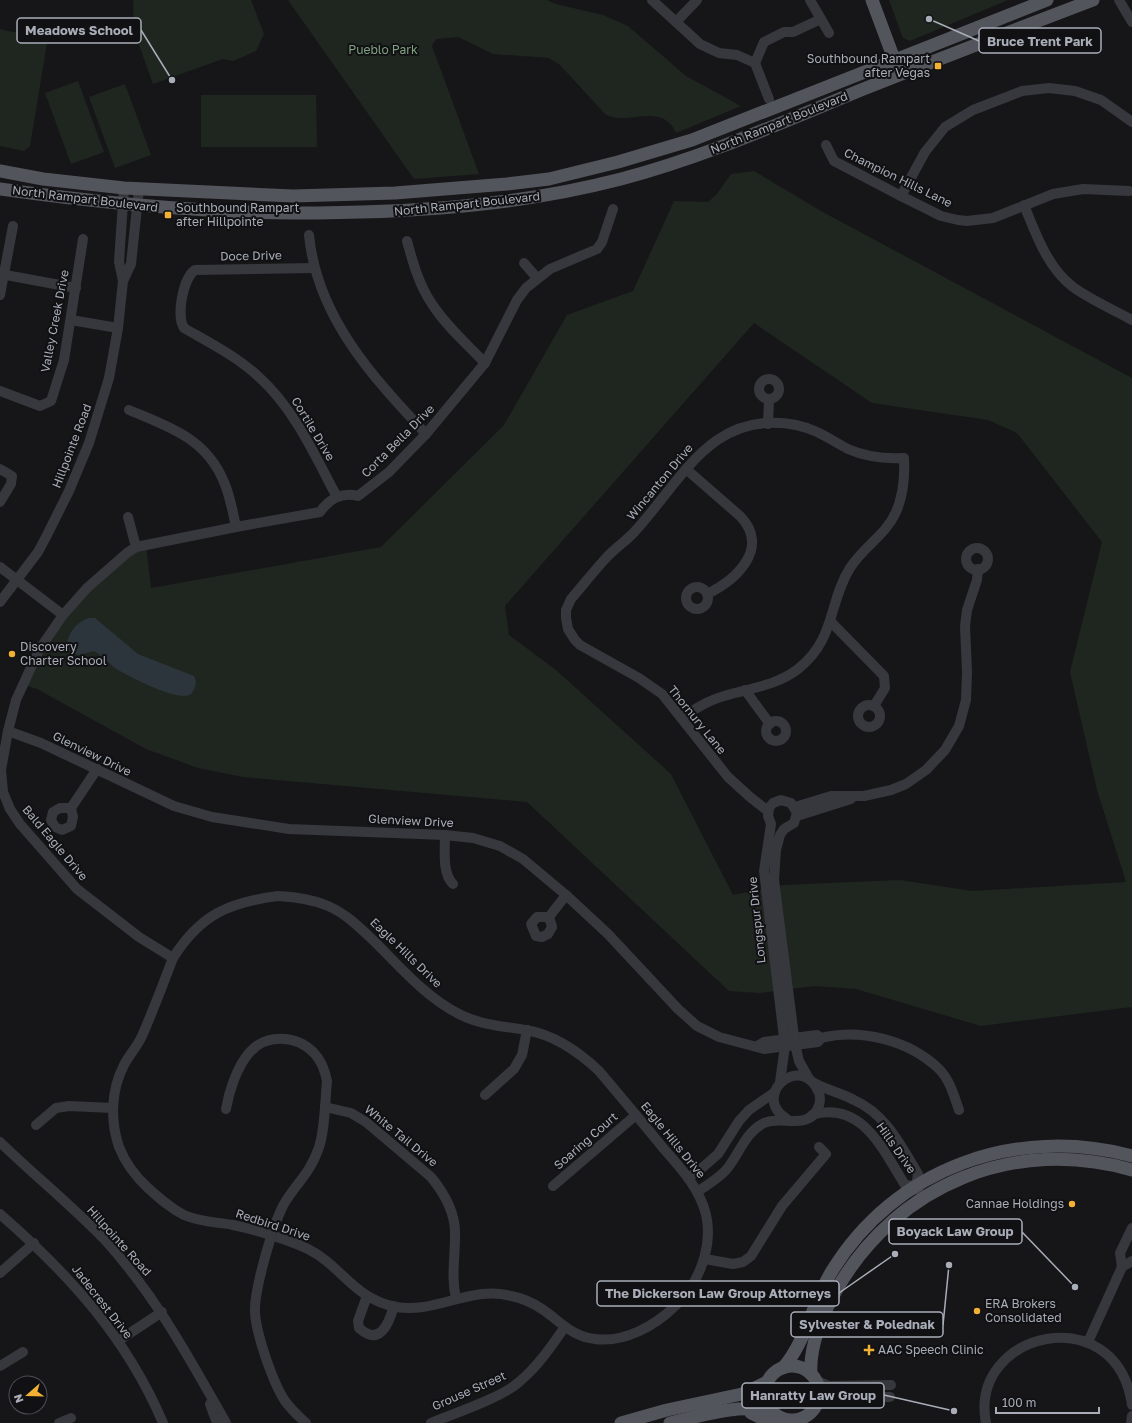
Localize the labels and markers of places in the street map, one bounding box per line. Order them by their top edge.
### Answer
callout: Meadows School [17,18,141,43]
callout: Bruce Trent Park [979,28,1101,53]
place label: Southbound Rampart after Vegas [807,51,930,80]
marker: Southbound Rampart after Vegas [933,61,943,71]
place label: Southbound Rampart after Hillpointe [176,200,299,229]
marker: Southbound Rampart after Hillpointe [163,210,173,220]
place label: Discovery Charter School [20,639,107,668]
marker: Discovery Charter School [7,649,17,659]
place label: Cannae Holdings [966,1196,1064,1211]
marker: Cannae Holdings [1067,1199,1077,1209]
callout: Boyack Law Group [889,1219,1022,1244]
callout: The Dickerson Law Group Attorneys [597,1281,839,1306]
place label: ERA Brokers Consolidated [985,1296,1062,1325]
marker: ERA Brokers Consolidated [972,1306,982,1316]
callout: Sylvester & Polednak [791,1312,943,1337]
place label: AAC Speech Clinic [878,1342,984,1357]
marker: AAC Speech Clinic [863,1344,875,1356]
callout: Hanratty Law Group [742,1383,884,1408]

